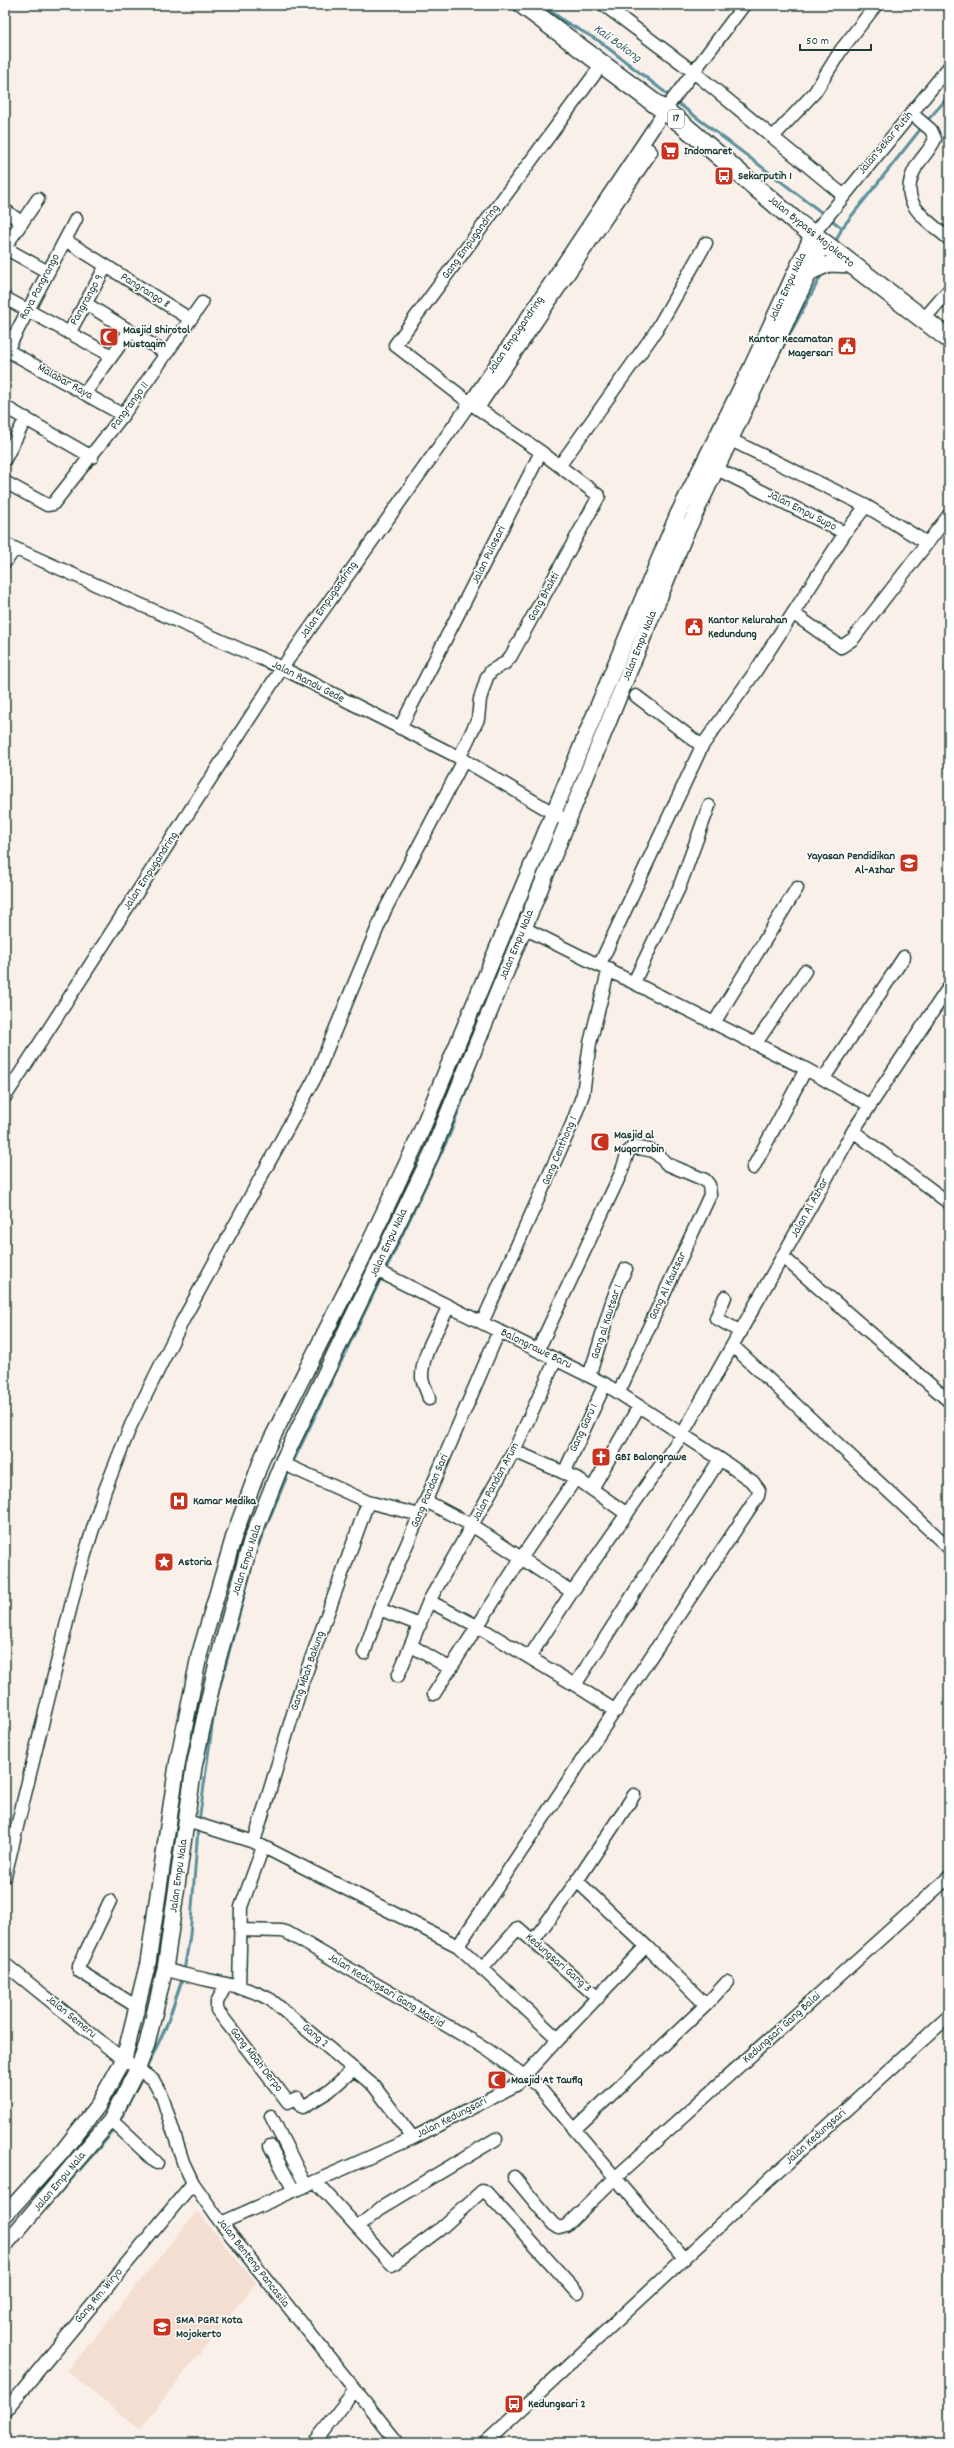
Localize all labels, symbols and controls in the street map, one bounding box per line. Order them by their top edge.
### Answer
water label: Kali Bokong [589,20,646,69]
scale bar [800,26,871,52]
text: 50 m [806,33,829,50]
street label: Jalan Sekar Putih [854,108,918,178]
road number: 17 [668,110,684,128]
supermarket icon: Indomaret [659,140,681,162]
place label: Indomaret [684,143,733,160]
bus stop icon: Sekarputih 1 [713,165,735,187]
place label: Sekarputih 1 [738,168,792,185]
street label: Jalan Bypass Mojokerto [764,192,858,272]
street label: Gang Empugandring [438,201,504,283]
street label: Jalan Empu Nala [765,250,811,324]
street label: Raya Pangrango [15,251,65,323]
street label: Pangrango 8 [117,269,173,313]
street label: Pangrango 9 [66,271,108,329]
street label: Jalan Empugandring [484,293,548,377]
place label: Masjid Shirotol Mustaqim [123,322,190,353]
mosque icon: Masjid Shirotol Mustaqim [98,326,120,348]
place label: Kantor Kecamatan Magersari [749,331,834,362]
public building icon: Kantor Kecamatan Magersari [836,335,858,357]
street label: Malabar Raya [34,360,96,404]
street label: Pangrango 11 [107,378,153,434]
street label: Jalan Empu Supo [765,486,839,536]
street label: Jalan Pulosari [468,523,510,587]
street label: Jalan Empugandring [296,558,362,642]
street label: Gang Bhakti [524,569,564,625]
street label: Jalan Empu Nala [618,608,662,683]
place label: Kantor Kelurahan Kedundung [708,612,788,643]
public building icon: Kantor Kelurahan Kedundung [683,616,705,638]
street label: Jalan Randu Gede [269,656,347,708]
street label: Jalan Empugandring [119,828,183,914]
place label: Yayasan Pendidikan Al-Azhar [807,848,896,879]
school or university icon: Yayasan Pendidikan Al-Azhar [898,852,920,874]
street label: Jalan Empu Nala [495,907,539,982]
street label: Gang Centhong 1 [538,1114,582,1188]
place label: Masjid al Muqorrobin [614,1127,665,1158]
mosque icon: Masjid al Muqorrobin [589,1131,611,1153]
street label: Jalan Al Azhar [787,1175,834,1241]
street label: Jalan Empu Nala [366,1206,412,1280]
street label: Gang Al Kautsar [645,1249,691,1323]
street label: Gang al Kautsar 1 [587,1282,627,1362]
street label: Balongrawe Baru [498,1324,574,1374]
street label: Gang Garu 1 [565,1401,603,1455]
street label: Jalan Pandan Arum [468,1439,524,1525]
church icon: GBI Balongrawe [590,1446,612,1468]
place label: GBI Balongrawe [615,1449,687,1466]
street label: Gang Pandan Sari [407,1451,453,1531]
hospital icon: Kamar Medika [168,1490,190,1512]
place label: Kamar Medika [193,1493,257,1510]
street label: Jalan Empu Nala [227,1522,267,1598]
place icon: Astoria [153,1551,175,1573]
place label: Astoria [178,1554,213,1571]
street label: Gang Mbah Bakung [286,1629,330,1713]
street label: Jalan Empu Nala [165,1838,193,1914]
street label: Kedungsari Gang 3 [521,1929,595,1997]
street label: Jalan Kedungsari Gang Masjid [325,1949,447,2033]
street label: Kedungsari Gang Balai [739,1988,825,2068]
street label: Jalan Semeru [42,1991,100,2043]
street label: Gang 2 [298,2020,332,2052]
street label: Gang Mbah Derpo [225,2024,287,2096]
mosque icon: Masjid At Taufiq [486,2069,508,2091]
place label: Masjid At Taufiq [511,2072,583,2089]
street label: Jalan Kedungsari [414,2093,490,2143]
street label: Jalan Kedungsari [782,2105,850,2169]
street label: Jalan Empu Nala [30,2148,91,2216]
street label: Jalan Benteng Pancasila [213,2215,294,2312]
street label: Gang Rm. Wiryo [71,2265,127,2327]
place label: SMA PGRI Kota Mojokerto [176,2312,244,2343]
school or university icon: SMA PGRI Kota Mojokerto [151,2316,173,2338]
bus stop icon: Kedungsari 2 [503,2393,525,2415]
place label: Kedungsari 2 [528,2396,586,2413]

